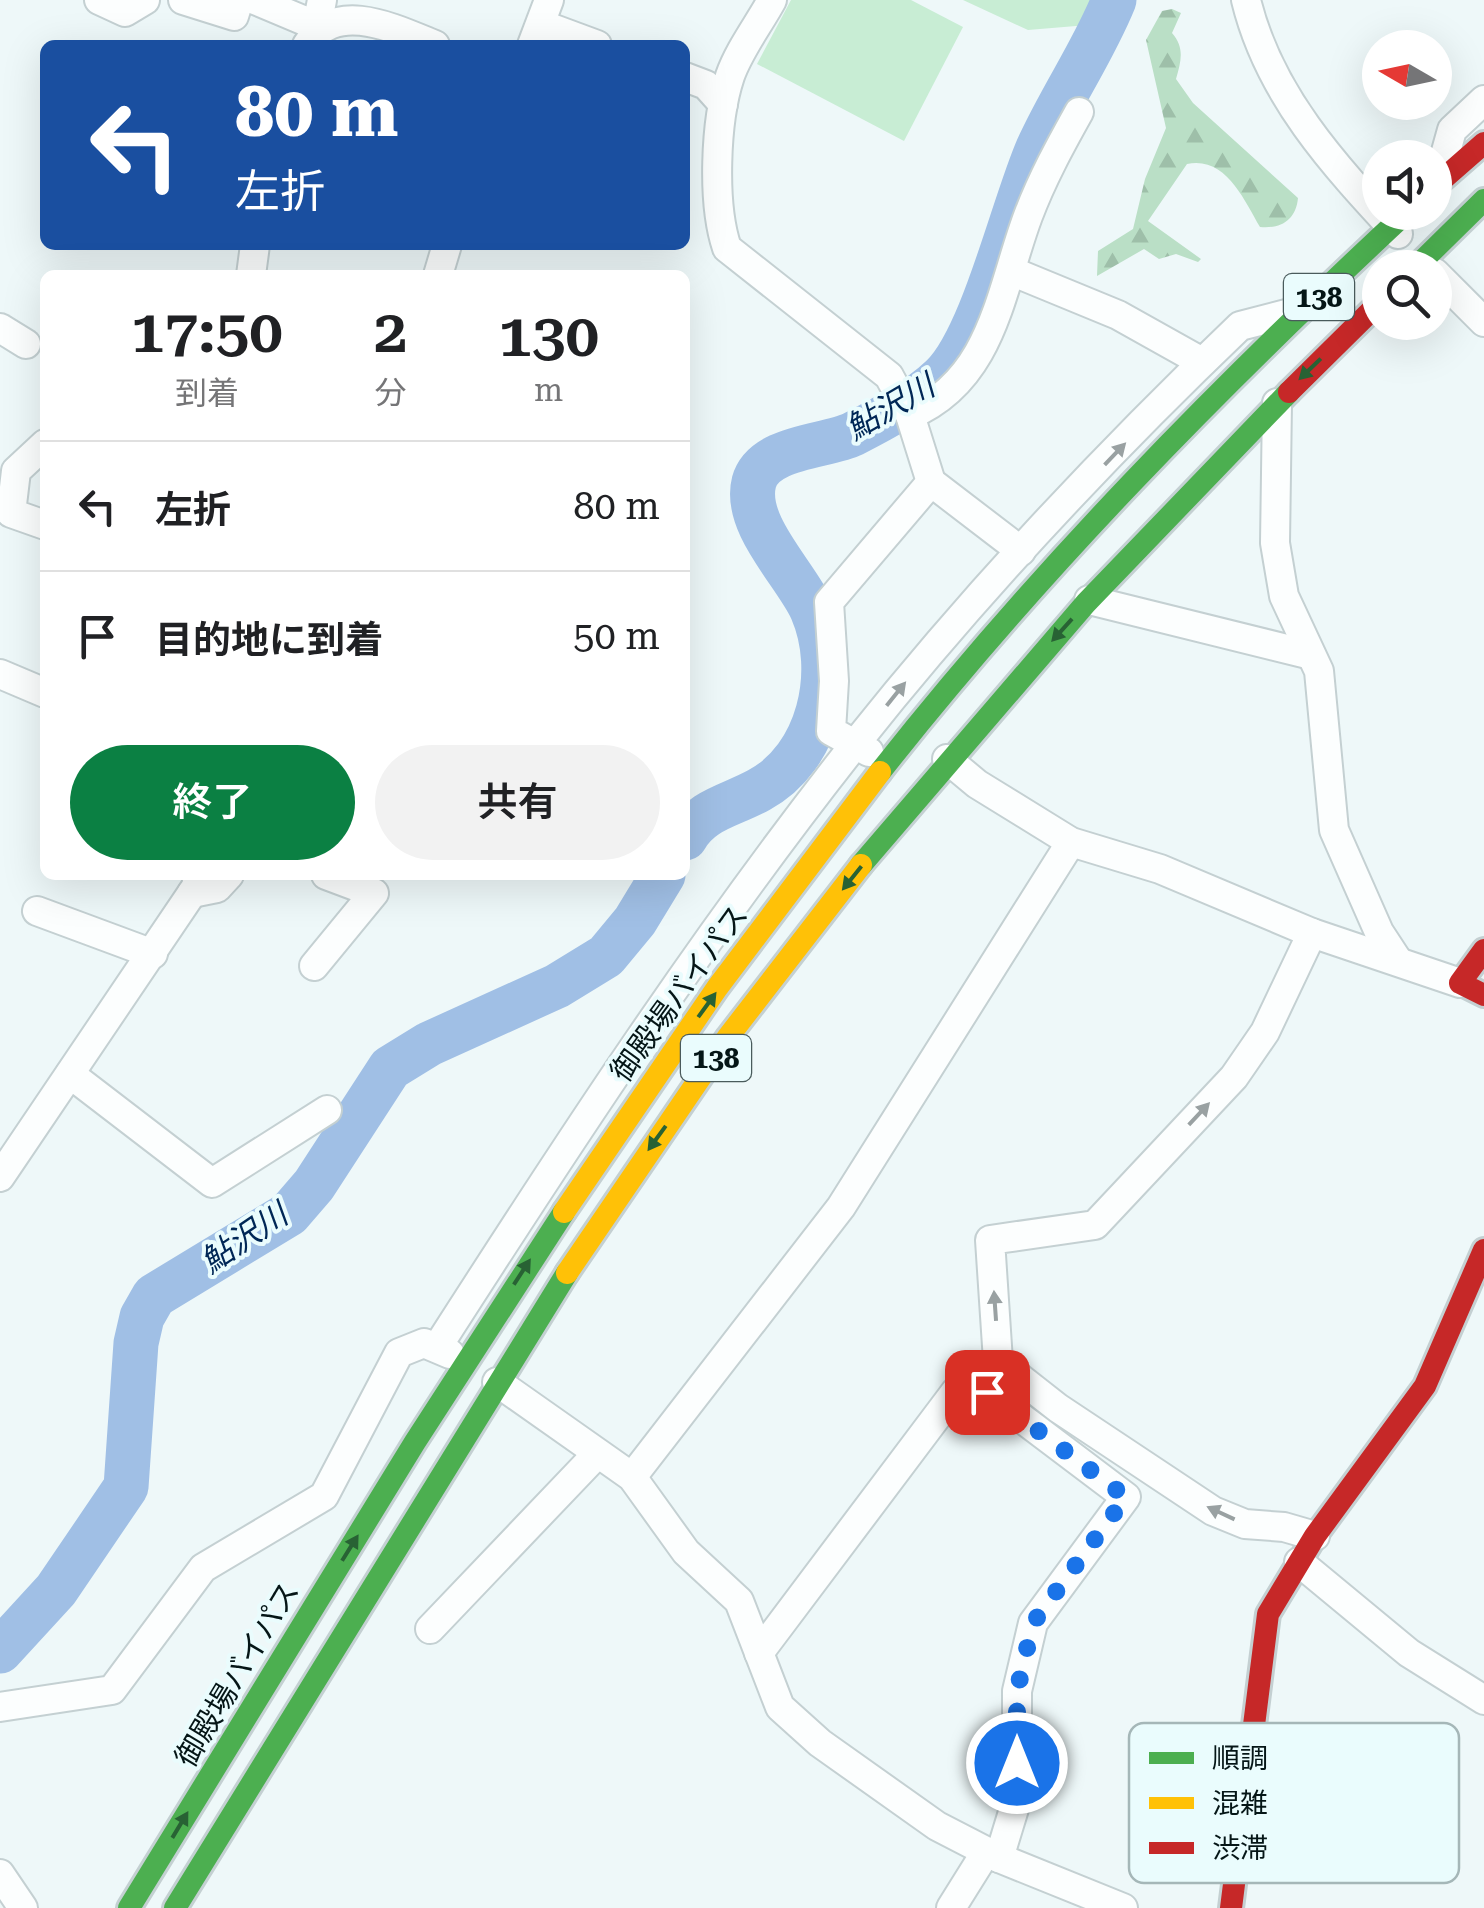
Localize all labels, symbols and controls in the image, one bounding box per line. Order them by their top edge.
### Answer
north arrow [1362,30,1452,120]
map controls [1362,30,1452,340]
text: 80 m [235,71,399,153]
icon: left [70,80,200,210]
button: sound [1362,140,1452,230]
text: 左折 [235,165,325,218]
button: search [1362,250,1452,340]
road number: 138 [1284,274,1354,320]
text: 17:50 [131,296,283,367]
text: 2 [374,296,407,367]
text: 130 [498,300,599,371]
one-way arrow [1298,358,1322,381]
water label: 鮎沢川 [839,365,944,447]
text: m [534,371,563,409]
text: 到着 [175,374,239,412]
text: 分 [375,374,407,412]
one-way arrow [1102,442,1126,466]
icon: left [70,479,125,534]
text: 80 m [573,484,660,528]
text: 左折 [155,488,231,532]
icon: arrive [70,609,125,664]
text: 50 m [573,614,660,658]
text: 目的地に到着 [155,618,383,662]
one-way arrow [1051,618,1074,642]
one-way arrow [885,682,907,707]
button: 終了 [70,745,355,860]
button: 共有 [375,745,660,860]
one-way arrow [842,865,863,891]
street label: 御殿場バイパス [603,898,755,1088]
one-way arrow [697,992,716,1018]
road number: 138 [681,1035,751,1081]
one-way arrow [1187,1102,1210,1126]
one-way arrow [647,1125,667,1151]
water label: 鮎沢川 [194,1194,297,1281]
one-way arrow [512,1258,530,1286]
one-way arrow [987,1290,1003,1322]
pin [945,1350,1030,1435]
icon: arrive [960,1365,1015,1420]
one-way arrow [1206,1505,1236,1521]
one-way arrow [340,1534,358,1562]
street label: 御殿場バイパス [168,1575,306,1773]
position arrow [965,1711,1069,1815]
legend [1129,1723,1459,1883]
text: 順調 [1212,1742,1268,1775]
text: 混雑 [1212,1787,1268,1820]
one-way arrow [171,1811,188,1839]
text: 渋滞 [1212,1832,1268,1865]

